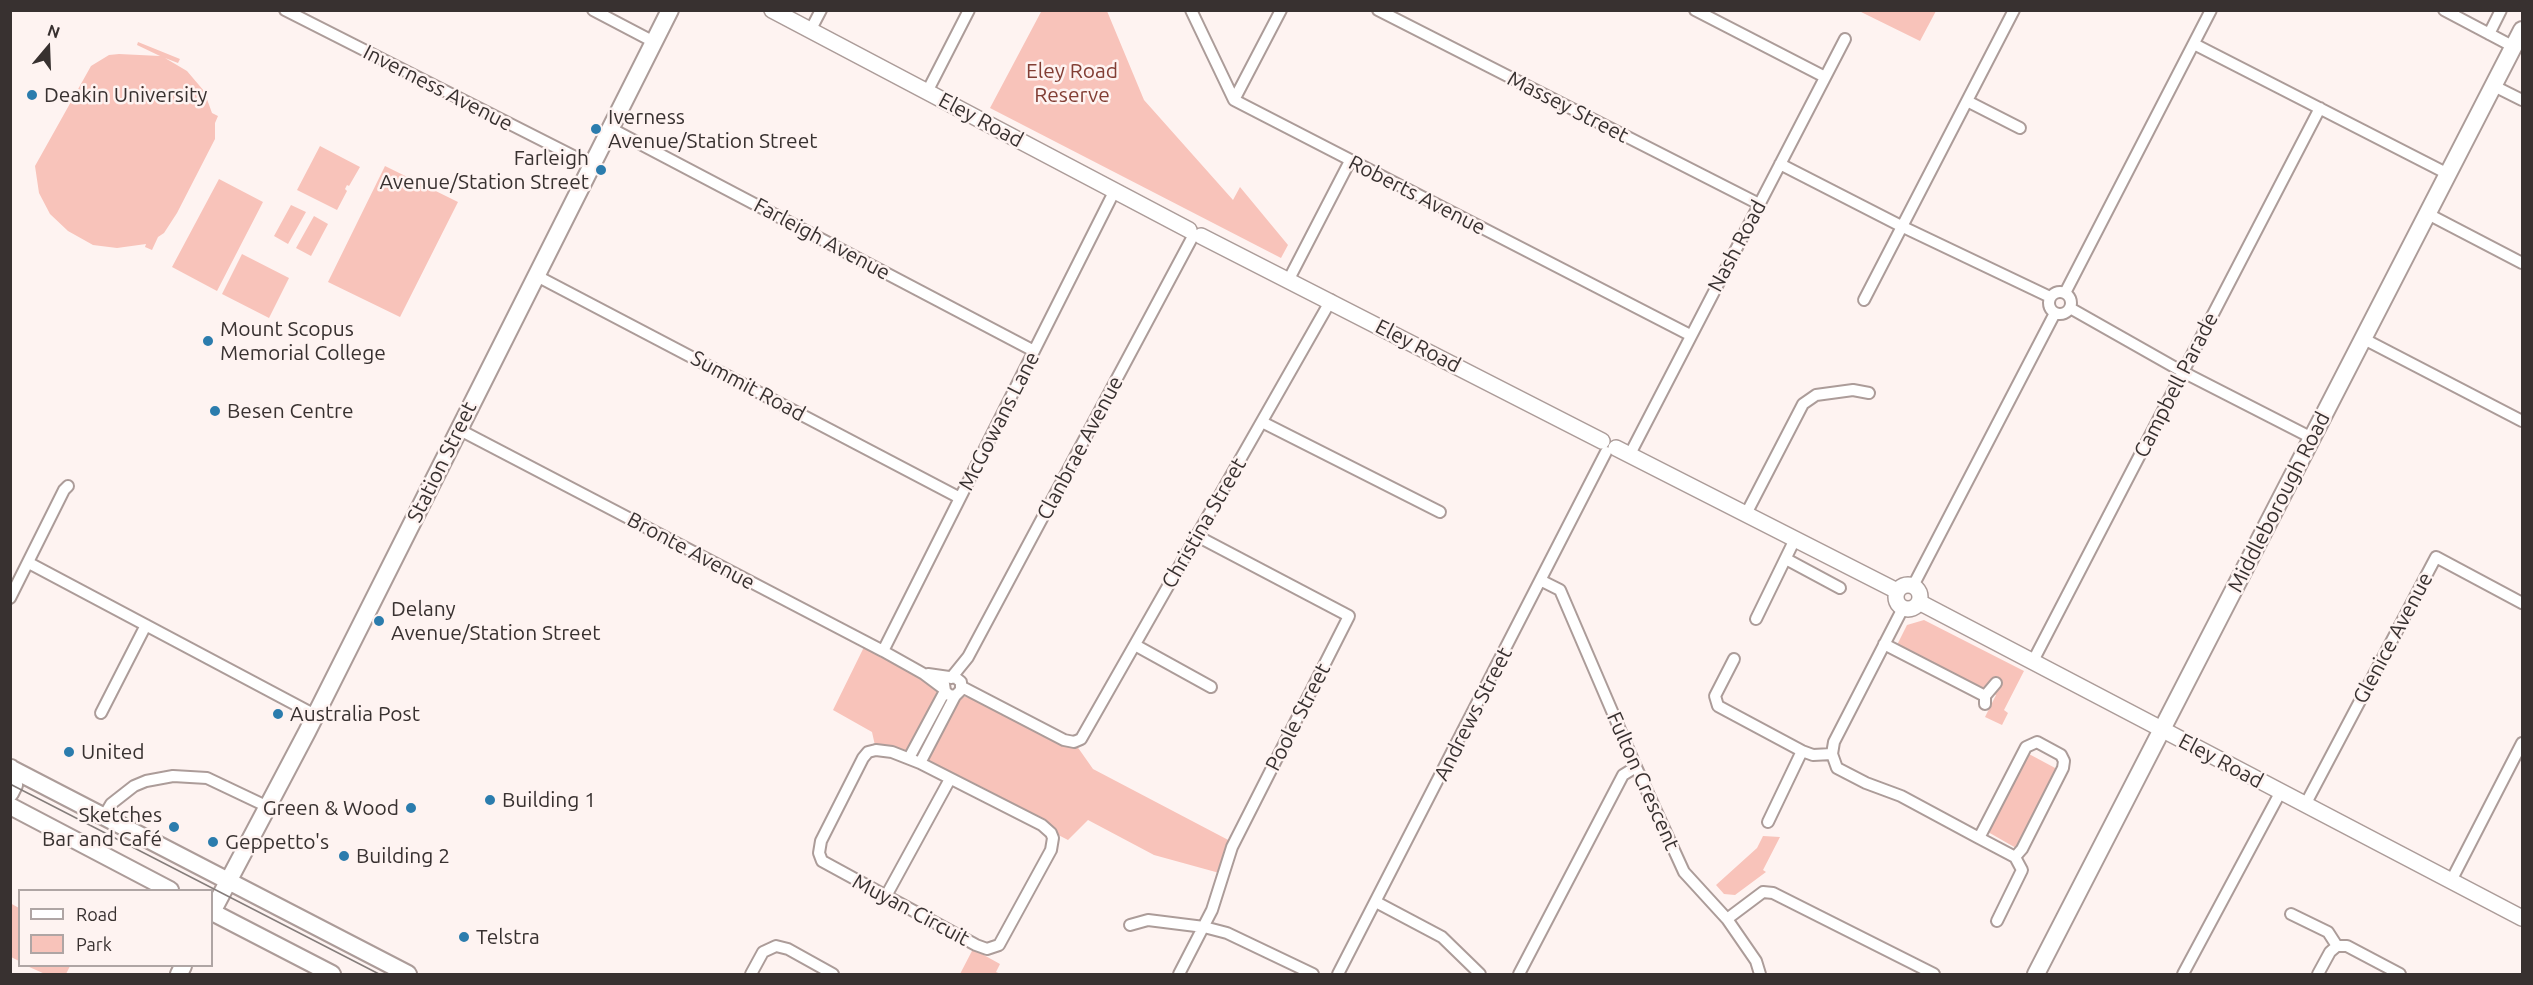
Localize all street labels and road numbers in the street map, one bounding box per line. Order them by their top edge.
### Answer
street label: Inverness Avenue [359,39,517,137]
street label: Massey Street [1503,66,1633,148]
street label: Eley Road [934,87,1028,153]
street label: Roberts Avenue [1344,150,1490,240]
street label: Farleigh Avenue [750,192,894,286]
street label: Nash Road [1702,196,1772,296]
street label: Campbell Parade [2129,308,2223,462]
street label: Eley Road [1371,314,1465,378]
street label: Summit Road [687,345,809,427]
street label: McGowans Lane [953,347,1045,495]
street label: Clanbrae Avenue [1031,372,1129,524]
street label: Station Street [402,398,482,526]
street label: Middleborough Road [2223,408,2335,596]
street label: Christina Street [1156,453,1252,593]
street label: Bronte Avenue [623,507,759,595]
street label: Glenice Avenue [2348,568,2438,708]
street label: Andrews Street [1429,643,1517,785]
street label: Poole Street [1260,659,1336,775]
street label: Fulton Crescent [1601,708,1685,854]
street label: Eley Road [2174,728,2268,794]
street label: Muyan Circuit [848,869,974,951]

